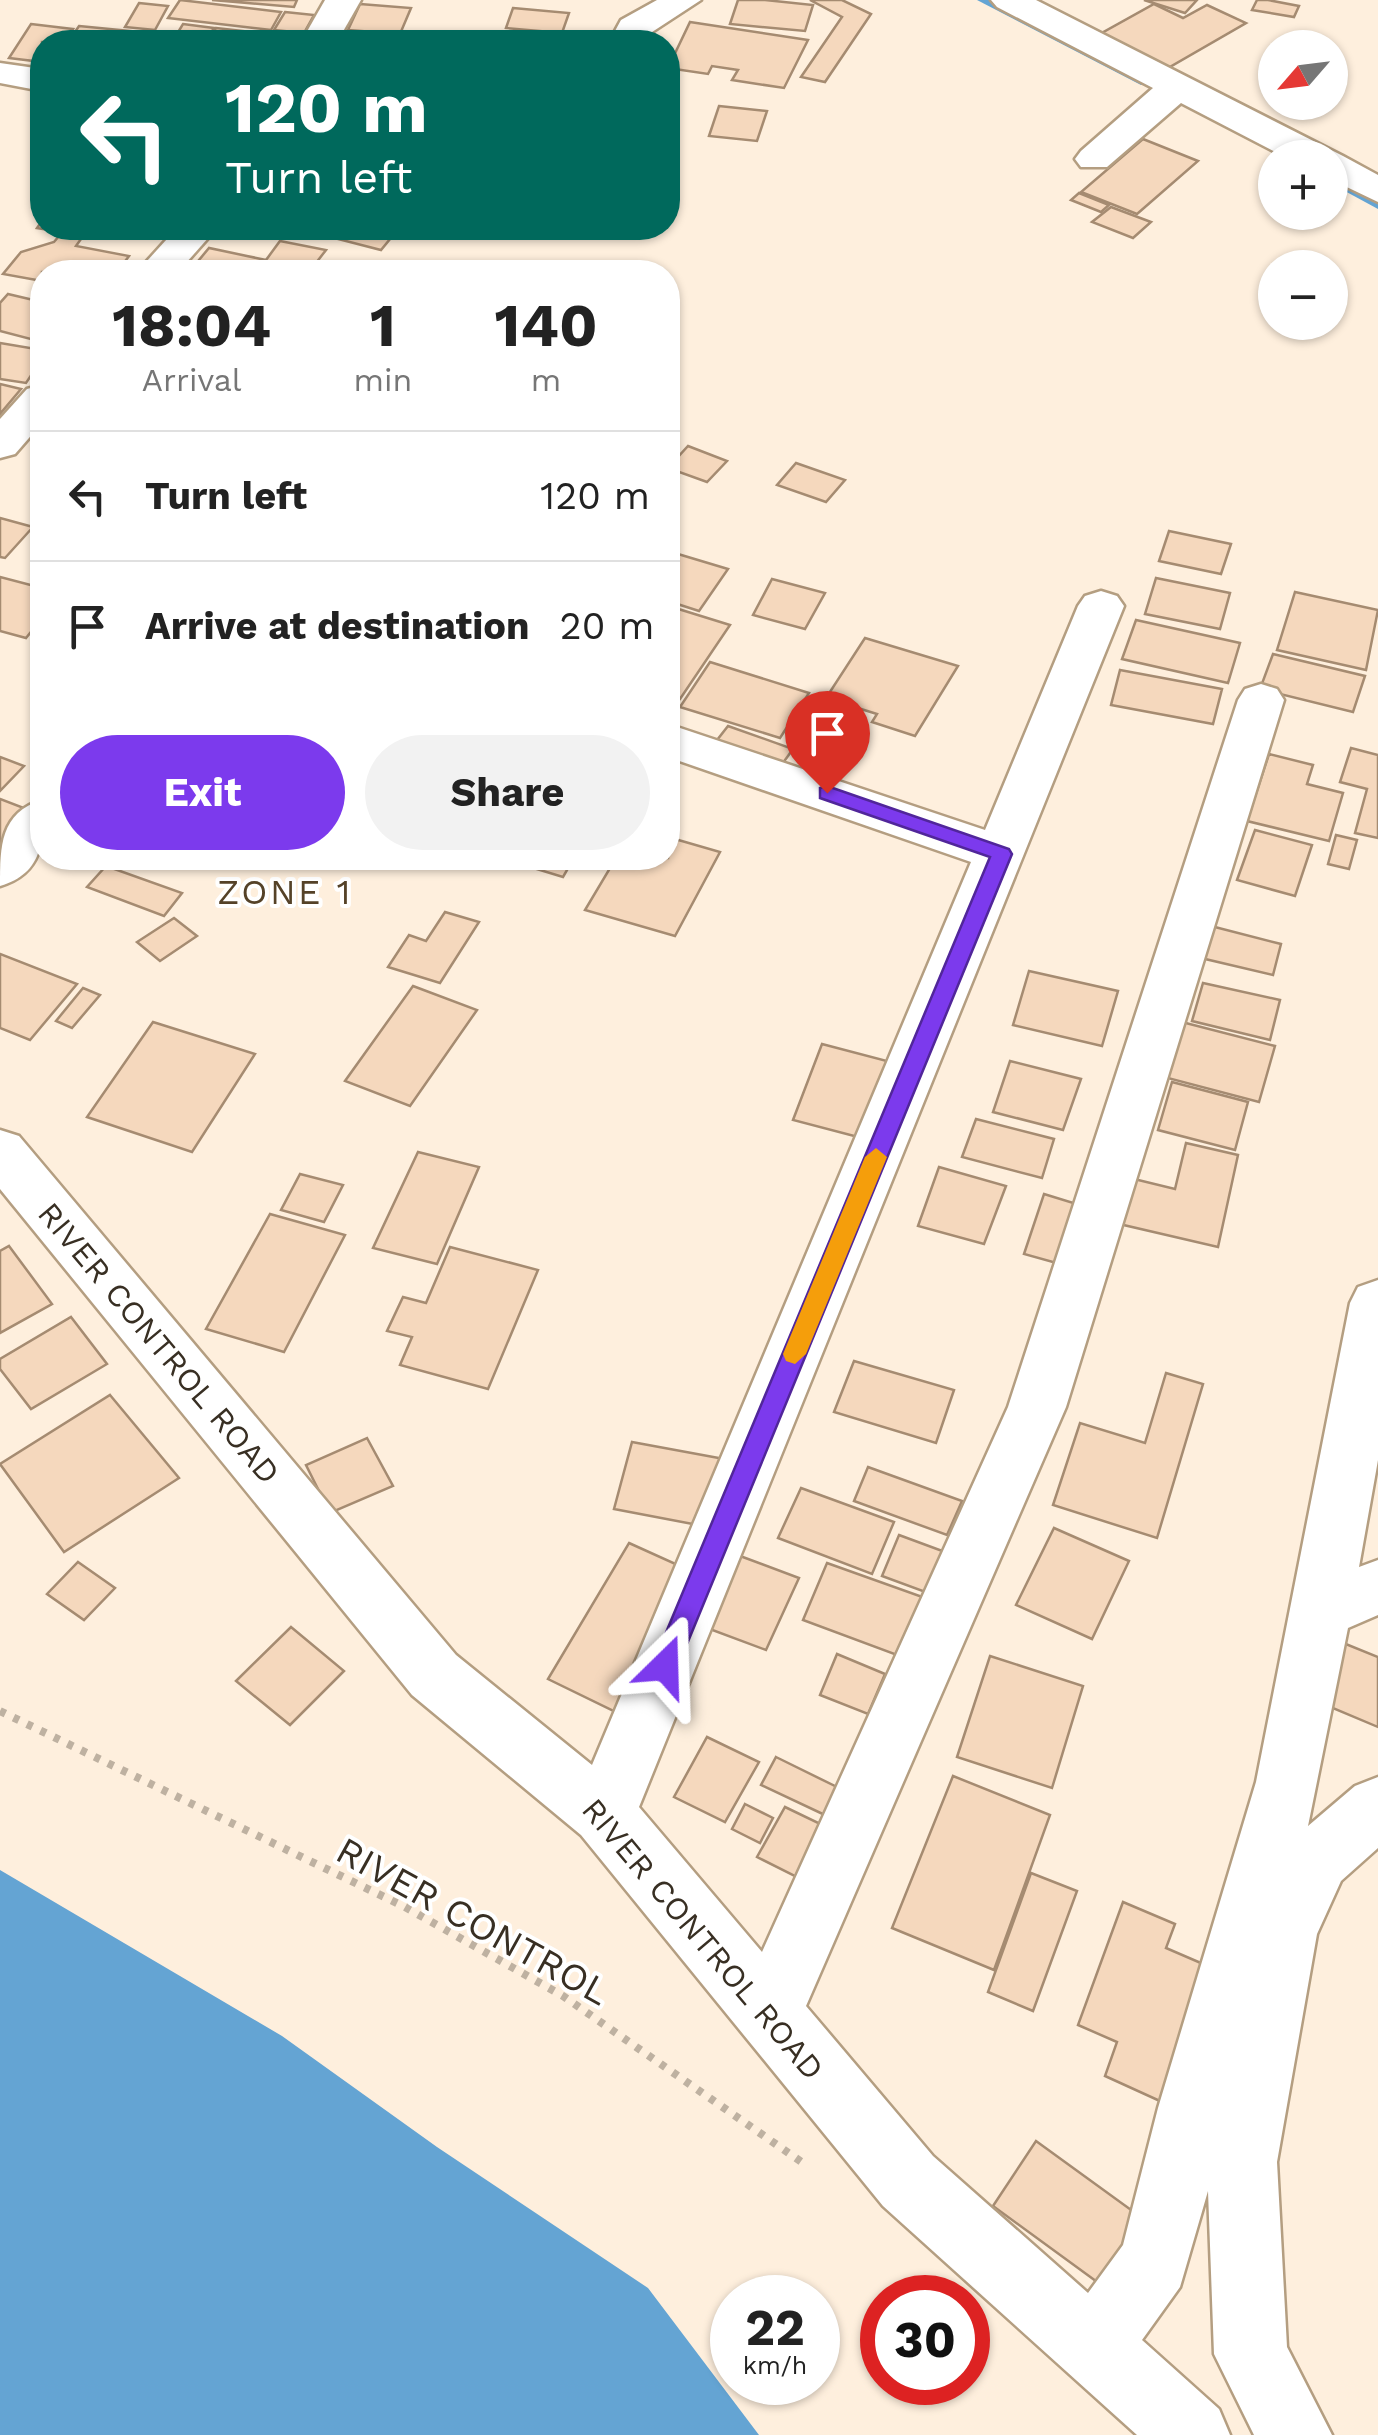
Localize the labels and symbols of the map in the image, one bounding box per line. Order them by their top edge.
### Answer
north arrow [1258,30,1348,120]
pin [785,691,870,794]
district label: ZONE 1 [217,871,353,913]
street label: RIVER CONTROL ROAD [30,1195,288,1491]
position arrow [613,1614,717,1718]
street label: RIVER CONTROL ROAD [574,1791,832,2087]
street label: RIVER CONTROL [329,1828,617,2014]
speed limit sign: 30 [860,2275,990,2405]

